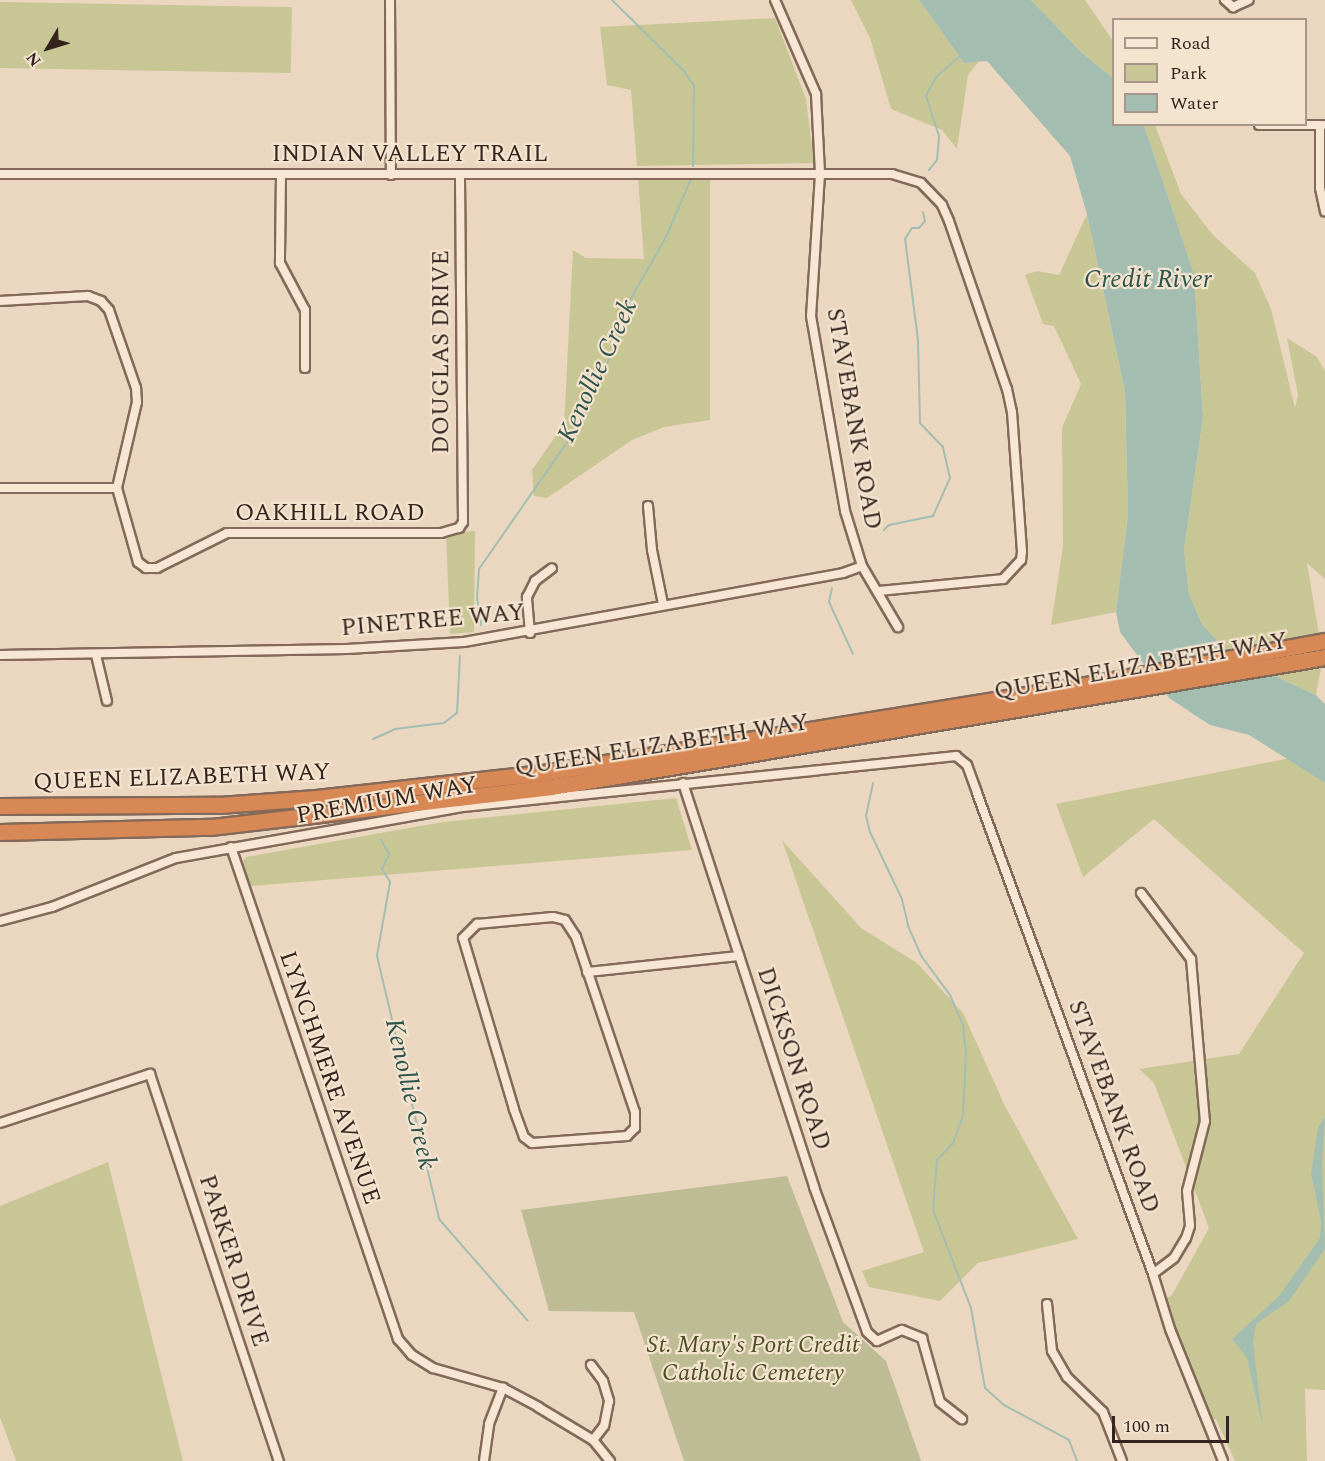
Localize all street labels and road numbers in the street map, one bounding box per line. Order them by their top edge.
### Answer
street label: INDIAN VALLEY TRAIL [272,141,548,169]
street label: DOUGLAS DRIVE [428,250,456,454]
street label: STAVEBANK ROAD [819,306,887,532]
street label: OAKHILL ROAD [235,500,425,528]
street label: PINETREE WAY [340,599,526,643]
street label: QUEEN ELIZABETH WAY [992,627,1290,707]
street label: QUEEN ELIZABETH WAY [513,709,811,783]
street label: QUEEN ELIZABETH WAY [33,758,331,798]
street label: PREMIUM WAY [294,771,480,831]
street label: LYNCHMERE AVENUE [272,947,386,1209]
street label: DICKSON ROAD [750,964,836,1154]
street label: STAVEBANK ROAD [1061,997,1165,1217]
street label: PARKER DRIVE [192,1171,274,1351]

